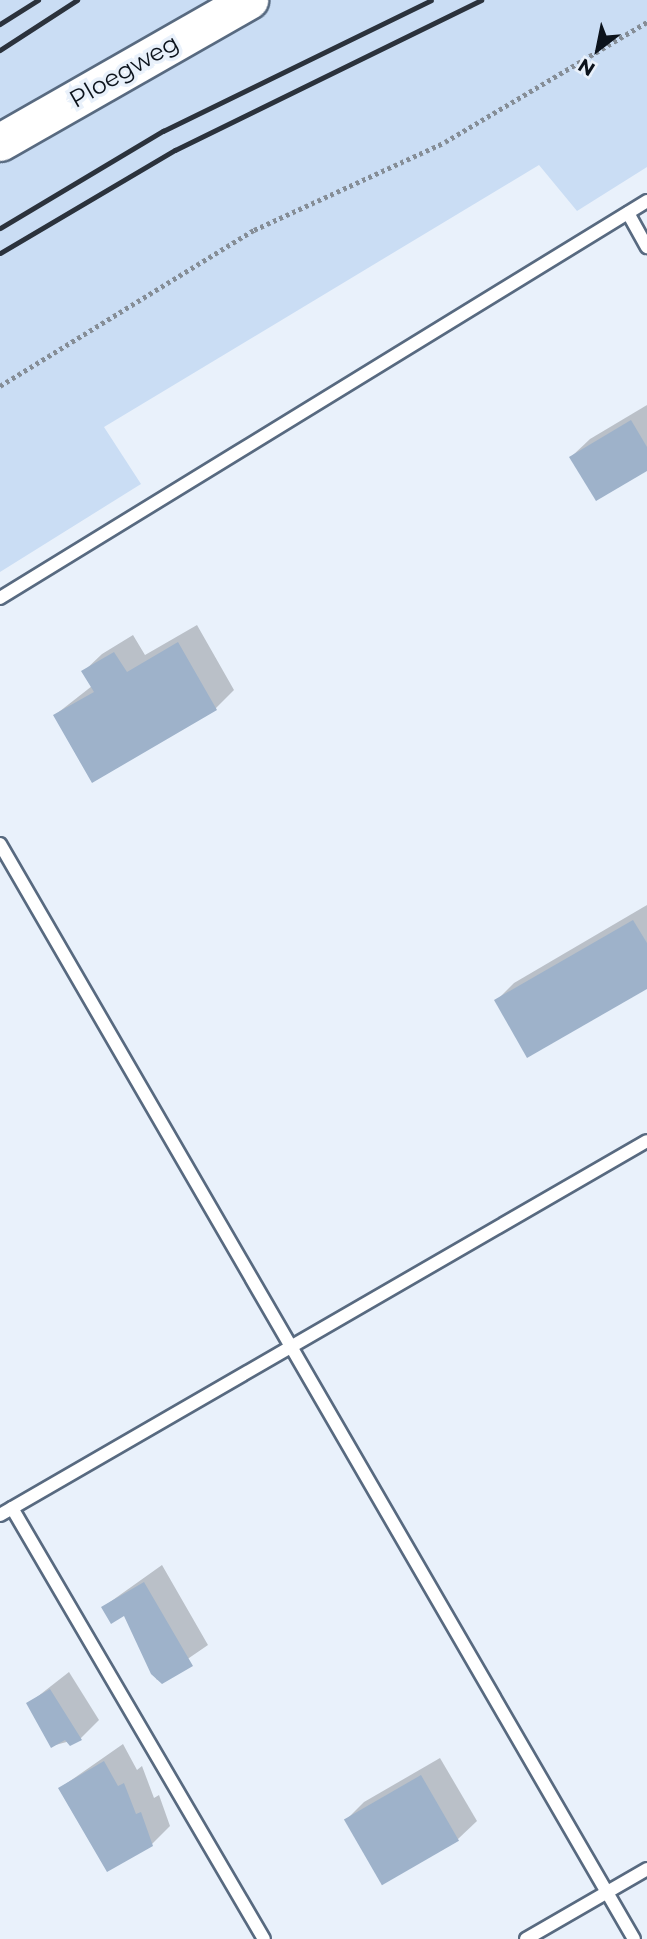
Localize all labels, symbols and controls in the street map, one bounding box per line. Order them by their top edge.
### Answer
north arrow [563,14,633,84]
street label: Ploegweg [64,28,184,114]
text: N [574,53,599,81]

